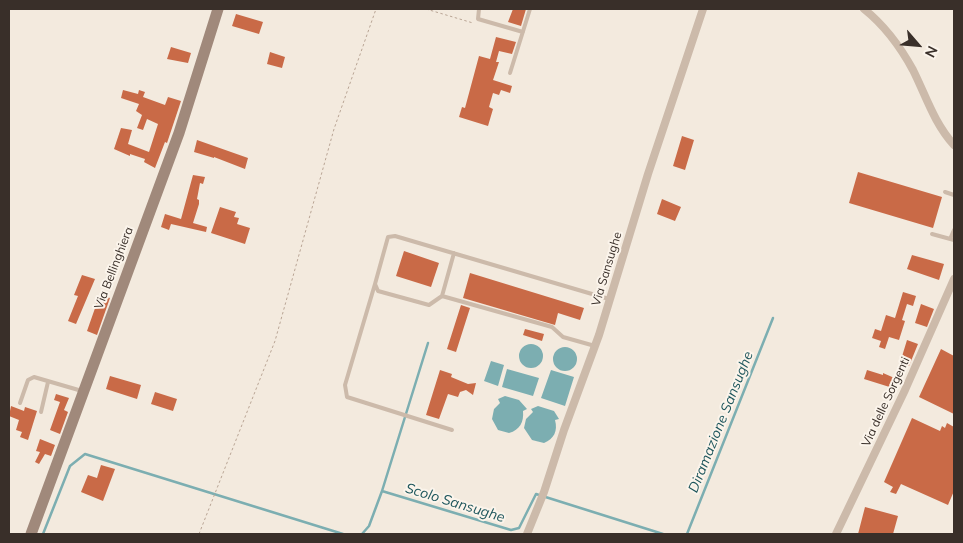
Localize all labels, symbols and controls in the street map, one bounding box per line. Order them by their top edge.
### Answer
north arrow [893,20,943,70]
text: N [921,43,942,61]
street label: Via Bellinghiera [92,225,136,311]
street label: Via Sansughe [589,230,625,308]
water label: Diramazione Sansughe [685,349,757,495]
street label: Via delle Sorgenti [859,355,913,449]
water label: Scolo Sansughe [403,480,507,526]

